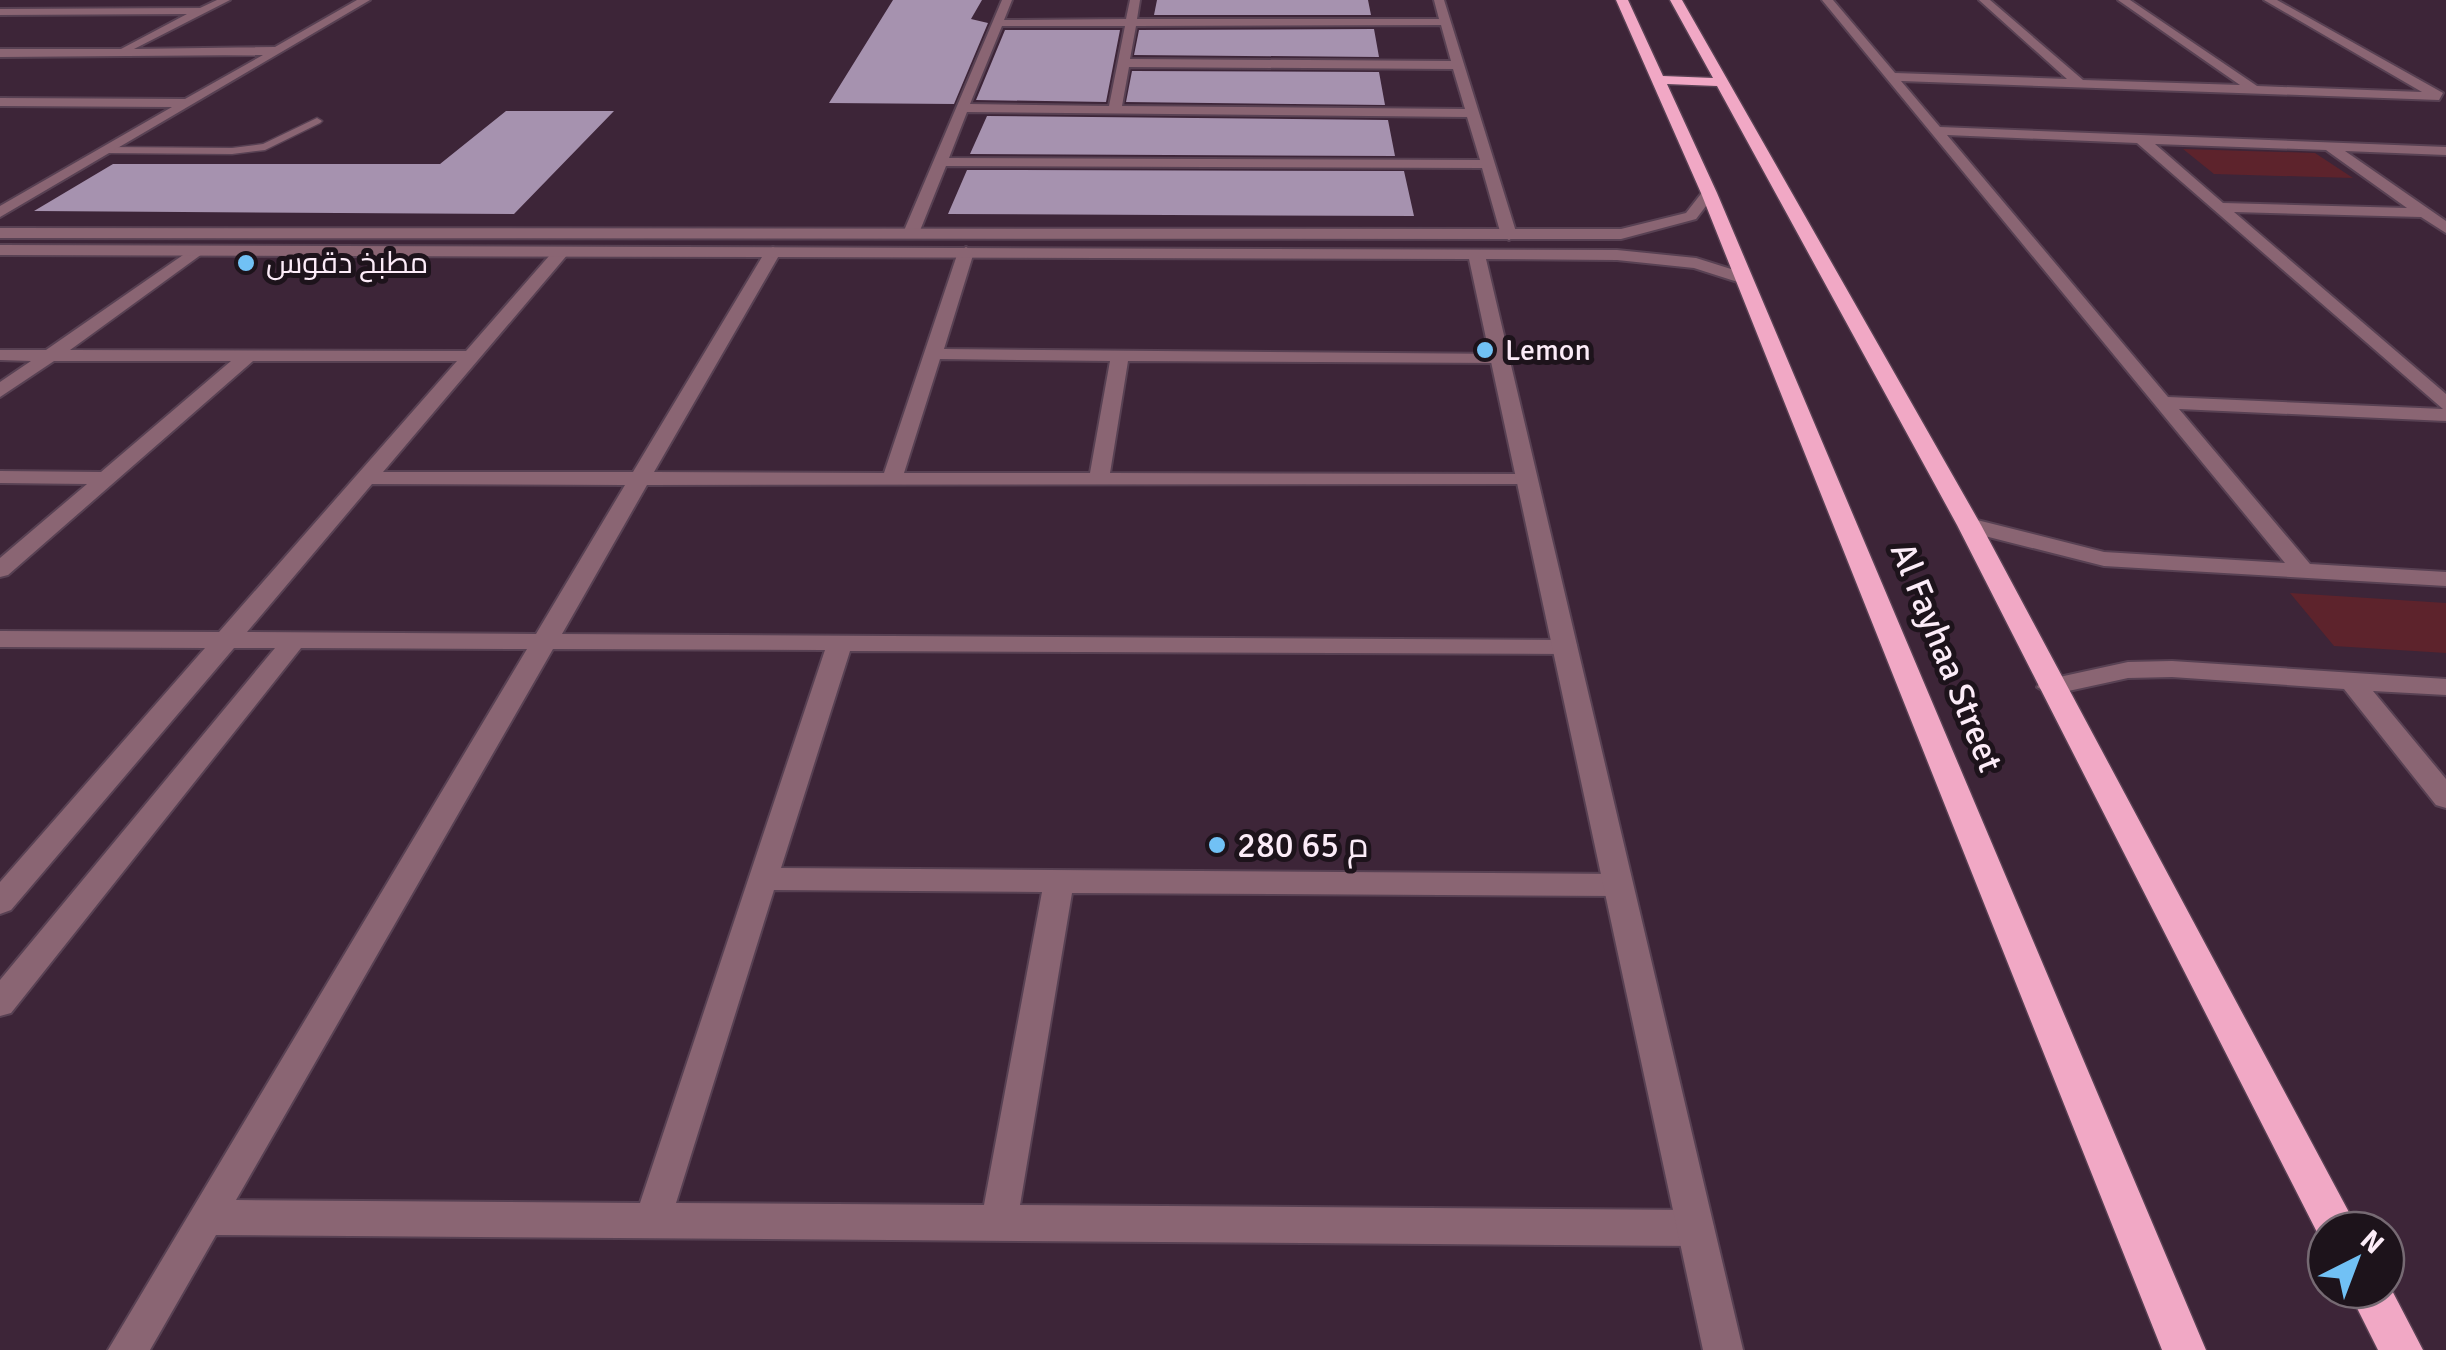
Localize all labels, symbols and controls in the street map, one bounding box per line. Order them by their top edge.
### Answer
place label: مطبخ دقوس [266,245,428,283]
marker: مطبخ دقوس [235,252,257,274]
place label: Lemon [1505,332,1591,369]
marker: Lemon [1474,339,1496,361]
street label: Al Fayhaa Street [1881,536,2012,778]
place label: 280 م 65 [1237,824,1369,869]
marker: 280 م 65 [1206,834,1228,856]
north arrow [2306,1210,2406,1310]
text: N [2353,1223,2391,1261]

